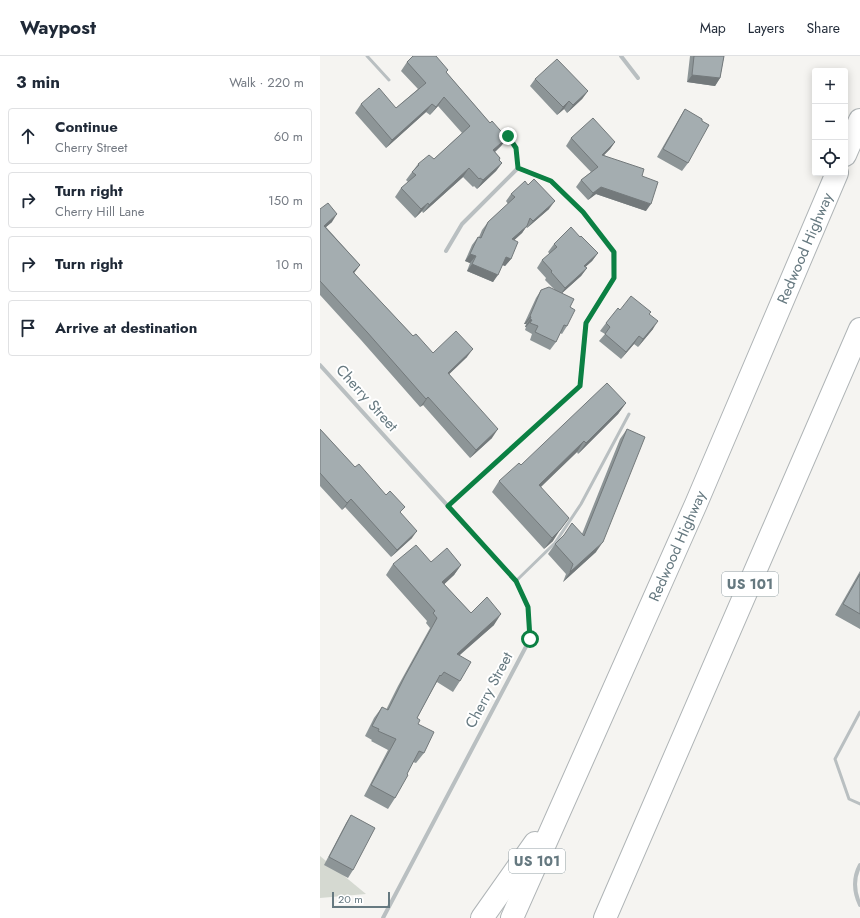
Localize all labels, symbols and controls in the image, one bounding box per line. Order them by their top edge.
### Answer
text: Waypost [20,14,96,41]
text: Map [700,18,726,38]
text: Layers [748,18,784,38]
text: Share [806,18,840,38]
map controls [812,68,848,176]
button: + [812,68,848,104]
text: 3 min [16,70,60,94]
text: Walk · 220 m [229,73,304,92]
button: − [812,104,848,140]
text: Continue [55,116,118,138]
icon: ahead [17,125,39,147]
text: 60 m [274,127,303,146]
route end [499,127,517,145]
text: Cherry Street [55,138,127,157]
button: locate [812,140,848,176]
text: Turn right [55,180,123,202]
icon: right [17,189,39,211]
street label: Redwood Highway [771,189,839,307]
text: 150 m [268,191,303,210]
text: Cherry Hill Lane [55,202,145,221]
icon: right [17,253,39,275]
text: Turn right [55,253,123,275]
text: 10 m [275,255,303,274]
icon: arrive [17,317,39,339]
text: Arrive at destination [55,317,197,339]
street label: Cherry Street [331,360,403,437]
street label: Redwood Highway [643,487,712,605]
road number: US 101 [722,572,778,596]
route start [521,630,539,648]
street label: Cherry Street [460,648,518,732]
road number: US 101 [509,849,565,873]
scale bar [332,890,390,909]
text: 20 m [338,891,363,907]

